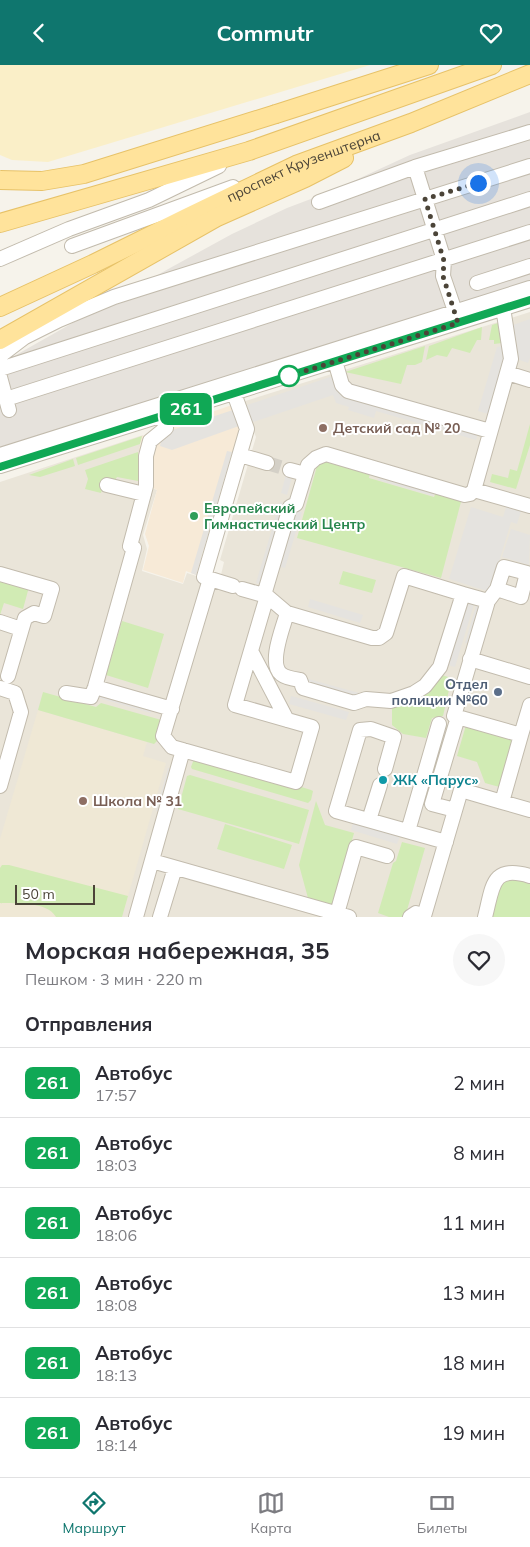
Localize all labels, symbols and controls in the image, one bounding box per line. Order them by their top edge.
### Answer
icon: back [25,19,53,47]
text: Commutr [217,19,313,47]
icon: heart [477,19,505,47]
street label: проспект Крузенштерна [224,126,383,206]
your location [466,171,491,196]
unlabelled marker [278,365,300,387]
line badge: 261 [157,393,215,425]
text: 261 [170,397,202,420]
place label: Детский сад № 20 [333,419,460,437]
marker: Детский сад № 20 [317,422,329,434]
place label: Европейский Гимнастический Центр [204,499,366,533]
marker: Европейский Гимнастический Центр [188,510,200,522]
place label: Отдел полиции №60 [392,675,488,709]
marker: Отдел полиции №60 [492,686,504,698]
place label: ЖК «Парус» [393,771,478,789]
marker: ЖК «Парус» [377,774,389,786]
place label: Школа № 31 [93,792,182,810]
marker: Школа № 31 [77,795,89,807]
scale bar [15,882,95,905]
text: 50 m [22,885,55,903]
button: heart [453,934,505,986]
text: Морская набережная, 35 [25,935,329,965]
text: Пешком · 3 мин · 220 m [25,969,203,989]
text: Отправления [25,1012,152,1036]
text: Автобус [95,1061,173,1085]
text: 261 [36,1071,69,1094]
text: 2 мин [453,1071,505,1095]
text: 17:57 [95,1085,137,1105]
text: Автобус [95,1131,173,1155]
text: 261 [36,1141,69,1164]
text: 8 мин [453,1141,505,1165]
text: 18:03 [95,1155,137,1175]
text: Автобус [95,1201,173,1225]
text: 261 [36,1211,69,1234]
text: 11 мин [442,1211,505,1235]
text: 18:06 [95,1225,137,1245]
text: Автобус [95,1271,173,1295]
text: 261 [36,1281,69,1304]
text: 13 мин [442,1281,505,1305]
text: 18:08 [95,1295,137,1315]
text: Автобус [95,1341,173,1365]
text: 261 [36,1351,69,1374]
text: 18 мин [442,1351,505,1375]
text: 18:13 [95,1365,137,1385]
text: Автобус [95,1411,173,1435]
text: 261 [36,1421,69,1444]
text: 19 мин [442,1421,505,1445]
text: 18:14 [95,1435,137,1455]
tab: Маршрут [63,1489,126,1537]
tab: Карта [251,1489,292,1537]
tab: Билеты [417,1489,467,1537]

